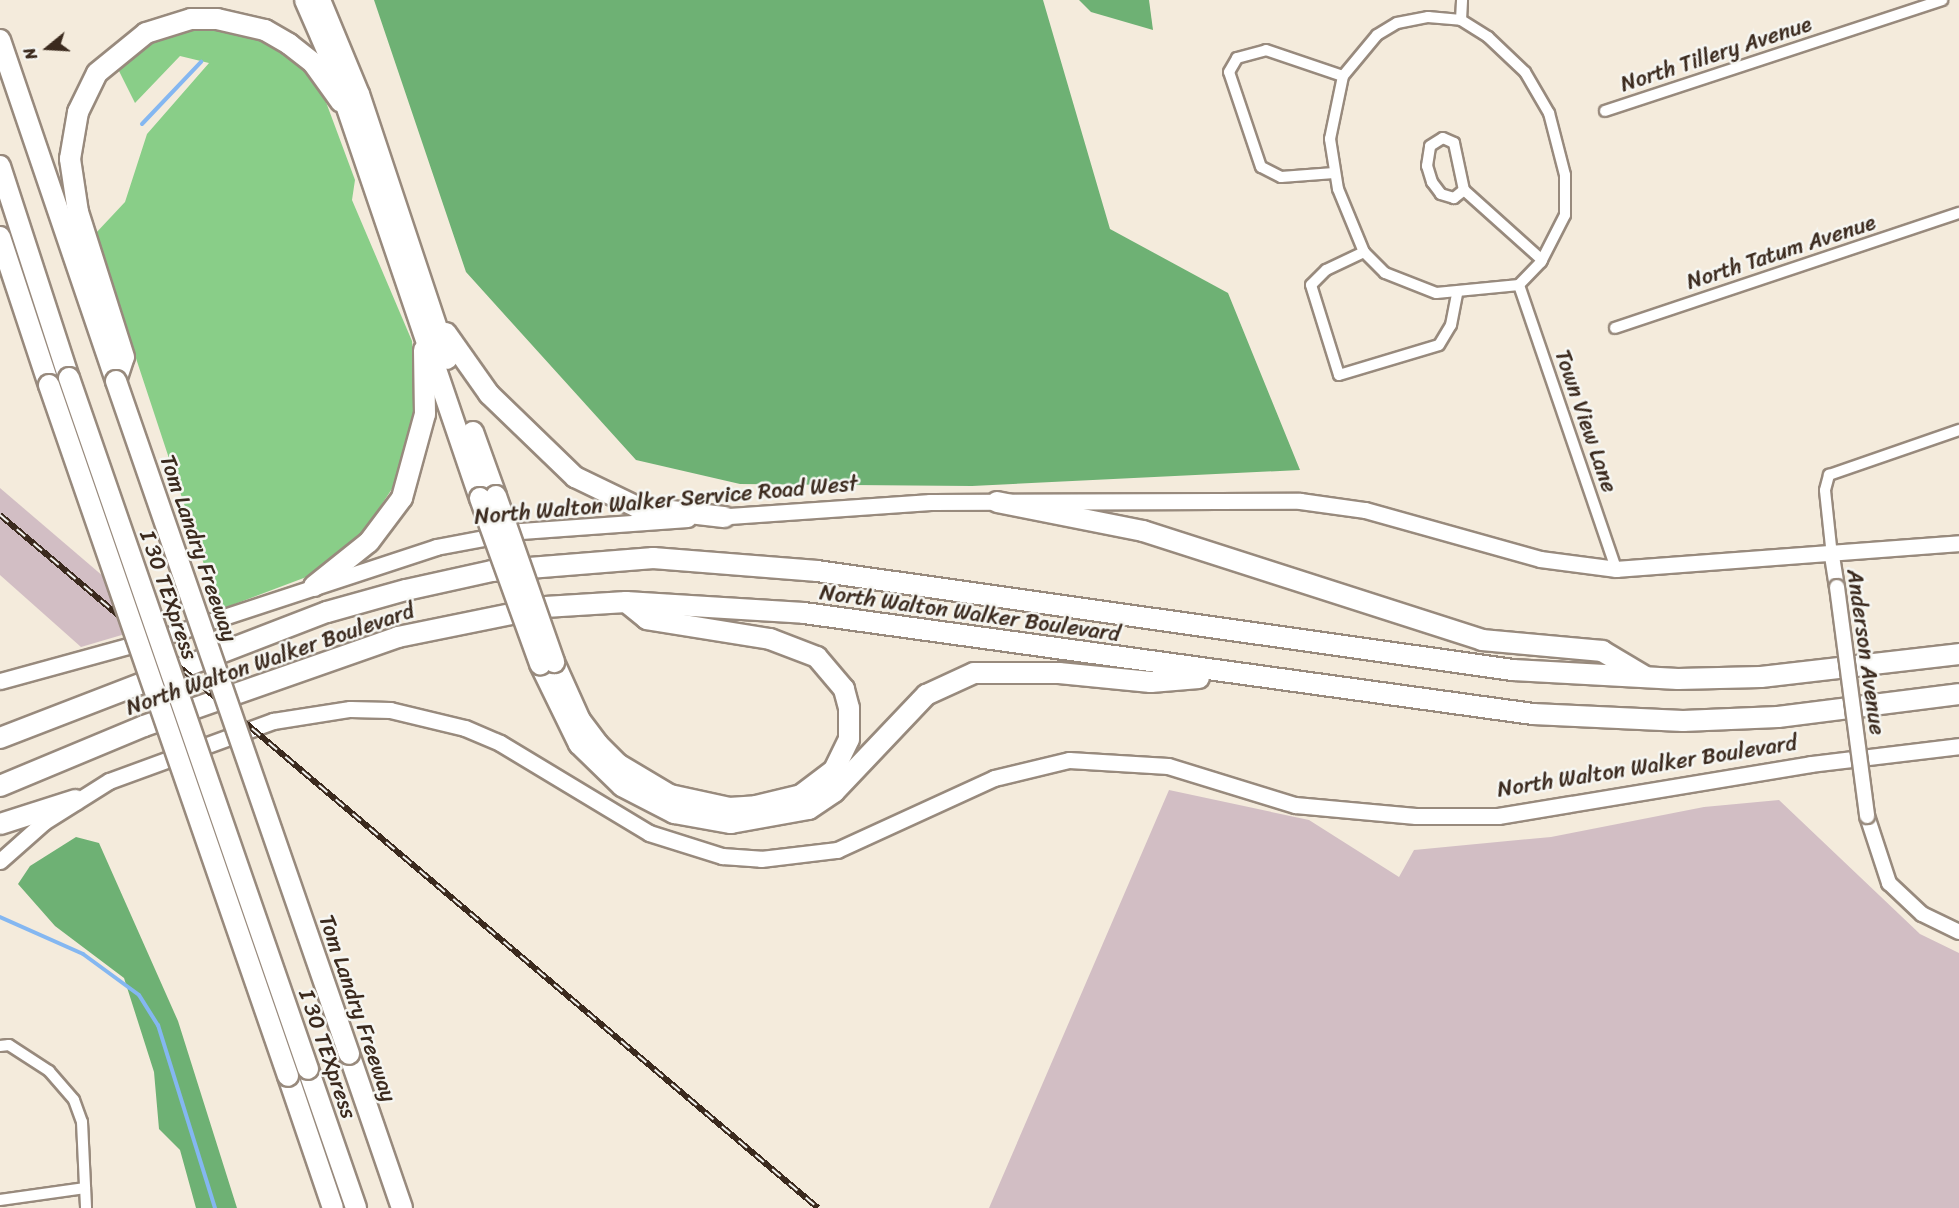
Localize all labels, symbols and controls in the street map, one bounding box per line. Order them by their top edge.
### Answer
street label: North Tillery Avenue [1616,10,1816,98]
north arrow [18,18,78,78]
text: N [15,44,46,63]
street label: North Tatum Avenue [1683,209,1879,295]
street label: Town View Lane [1549,346,1623,496]
street label: Tom Landry Freeway [155,451,243,645]
street label: North Walton Walker Service Road West [473,470,859,530]
street label: I 30 TEXpress [135,527,203,663]
street label: Anderson Avenue [1841,567,1891,737]
street label: North Walton Walker Boulevard [818,579,1122,647]
street label: North Walton Walker Boulevard [123,597,417,721]
street label: North Walton Walker Boulevard [1495,729,1799,803]
street label: Tom Landry Freeway [314,911,402,1105]
street label: I 30 TEXpress [294,986,362,1122]

